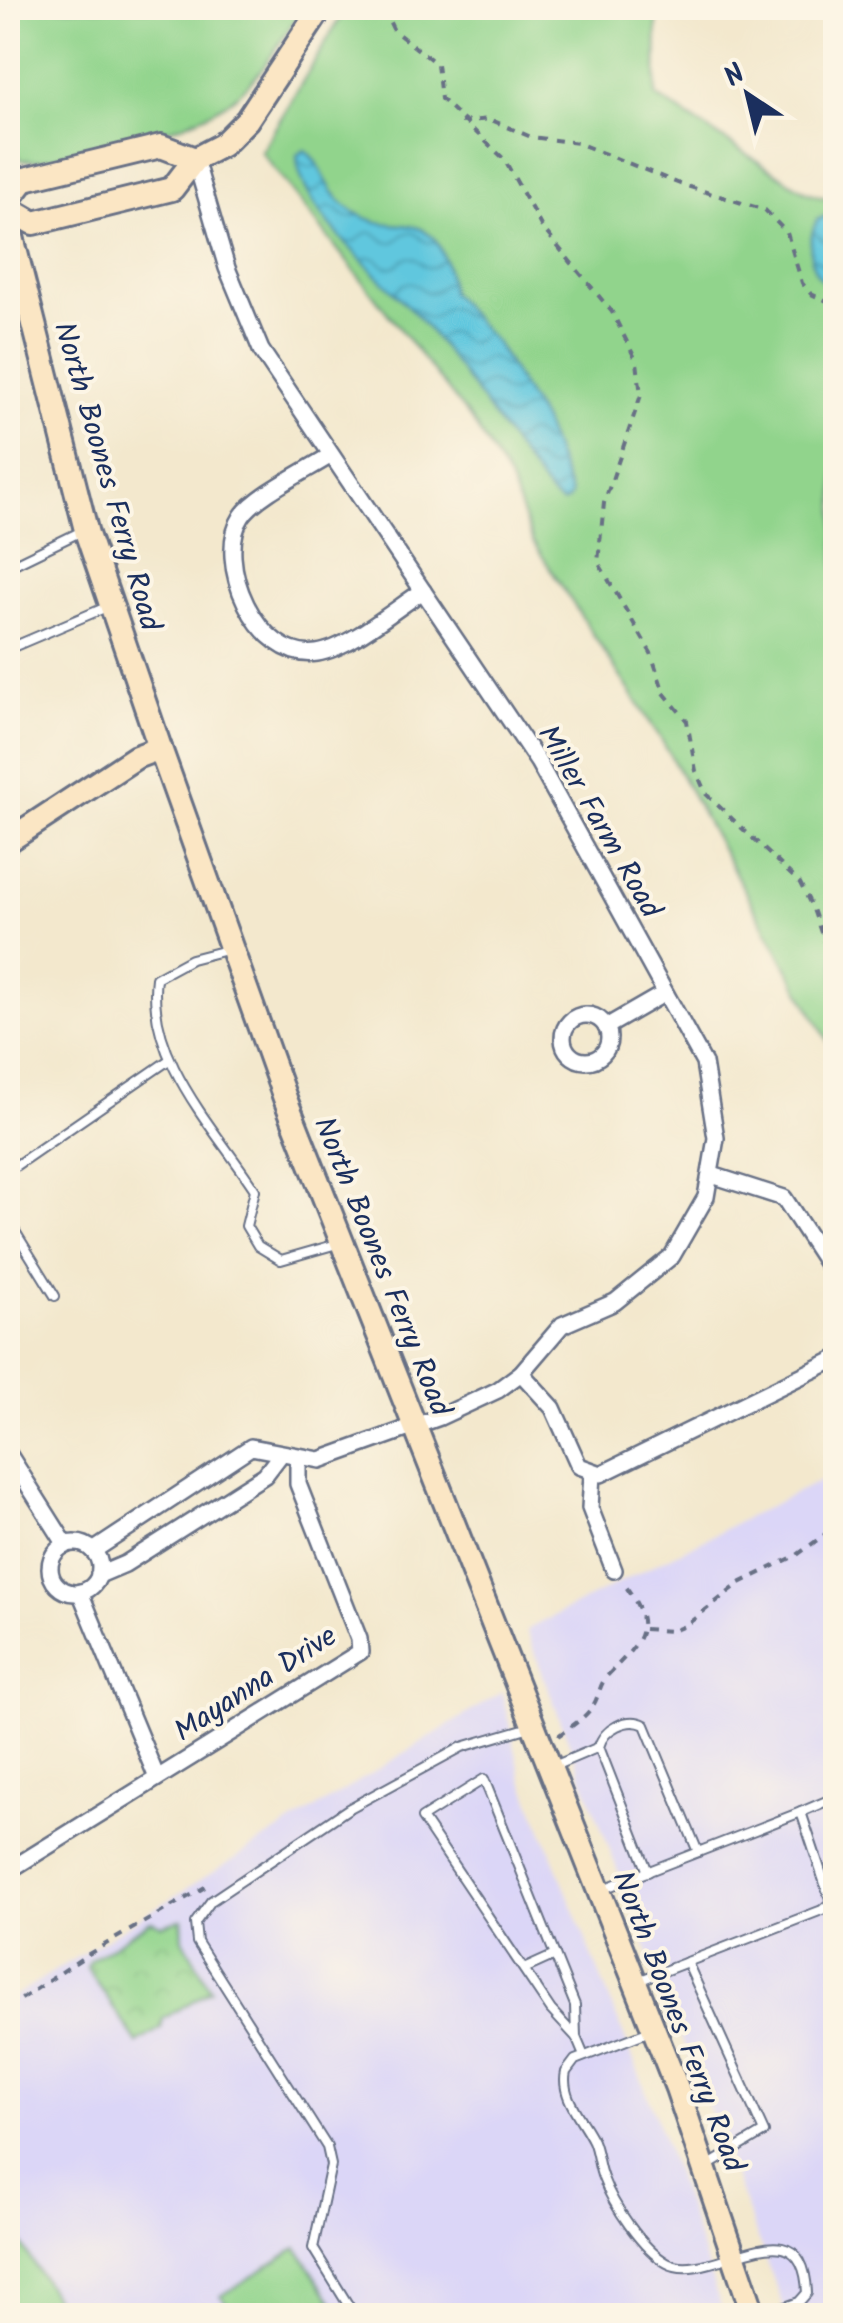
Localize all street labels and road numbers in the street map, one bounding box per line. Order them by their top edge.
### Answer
street label: North Boones Ferry Road [39,316,173,638]
street label: Miller Farm Road [523,716,674,929]
street label: North Boones Ferry Road [299,1110,464,1425]
street label: Mayanna Drive [165,1614,347,1756]
street label: North Boones Ferry Road [597,1864,757,2180]

